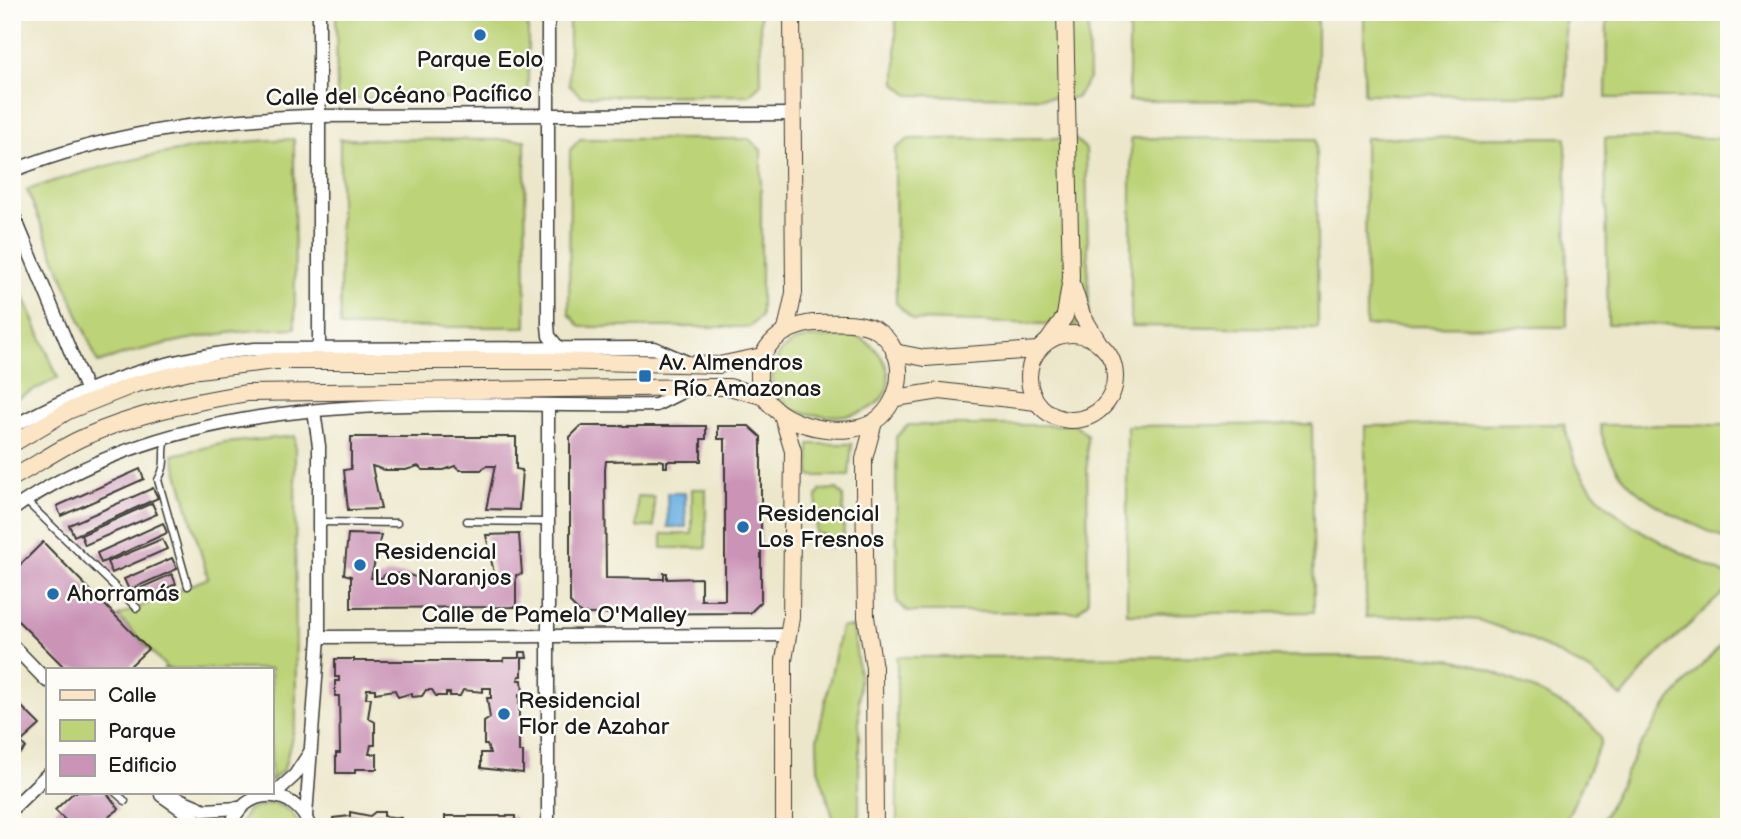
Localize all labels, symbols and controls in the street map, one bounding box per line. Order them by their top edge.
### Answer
marker: Parque Eolo [472,27,488,43]
place label: Parque Eolo [417,46,543,74]
street label: Calle del Océano Pacífico [265,80,533,112]
place label: Av. Almendros - Río Amazonas [659,349,821,403]
marker: Av. Almendros - Río Amazonas [637,368,653,384]
place label: Residencial Los Fresnos [757,500,884,554]
marker: Residencial Los Fresnos [735,519,751,535]
place label: Residencial Los Naranjos [374,538,511,592]
marker: Residencial Los Naranjos [352,557,368,573]
place label: Ahorramás [67,580,179,608]
marker: Ahorramás [45,586,61,602]
street label: Calle de Pamela O'Malley [421,601,687,629]
legend [46,668,273,794]
text: Calle [108,683,157,708]
place label: Residencial Flor de Azahar [518,687,670,741]
marker: Residencial Flor de Azahar [496,706,512,722]
text: Parque [108,719,176,744]
text: Edificio [108,753,177,778]

